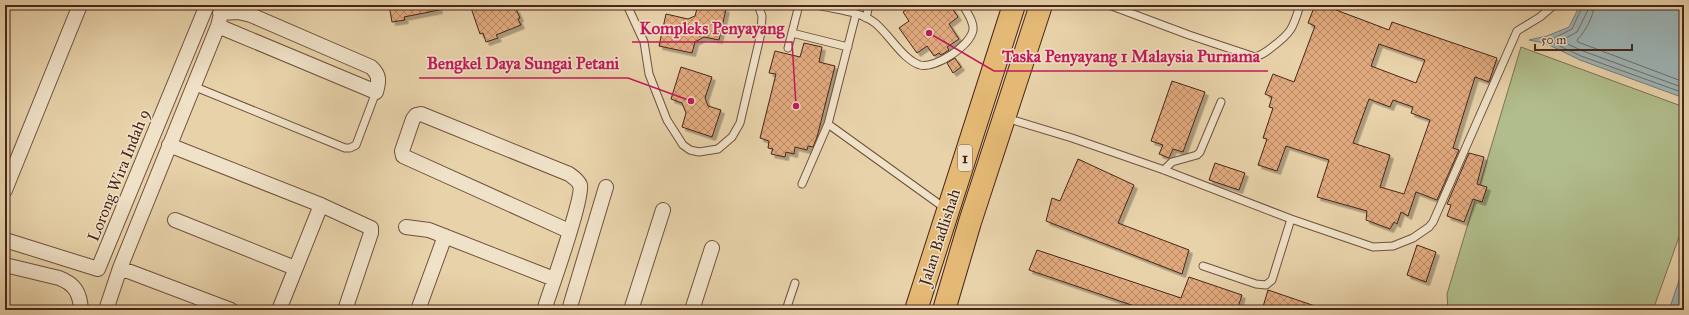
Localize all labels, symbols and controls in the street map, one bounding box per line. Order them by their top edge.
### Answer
callout: Kompleks Penyayang [632,13,792,42]
text: Kompleks Penyayang [640,18,785,39]
scale bar [1535,26,1632,52]
text: 50 m [1541,33,1566,47]
callout: Taska Penyayang 1 Malaysia Purnama [994,42,1268,71]
text: Taska Penyayang 1 Malaysia Purnama [1001,46,1261,67]
callout: Bengkel Daya Sungai Petani [419,49,628,78]
text: Bengkel Daya Sungai Petani [427,53,620,74]
street label: Lorong Wira Indah 9 [83,106,155,244]
road number: 1 [958,145,972,171]
street label: Jalan Badlishah [914,186,965,290]

